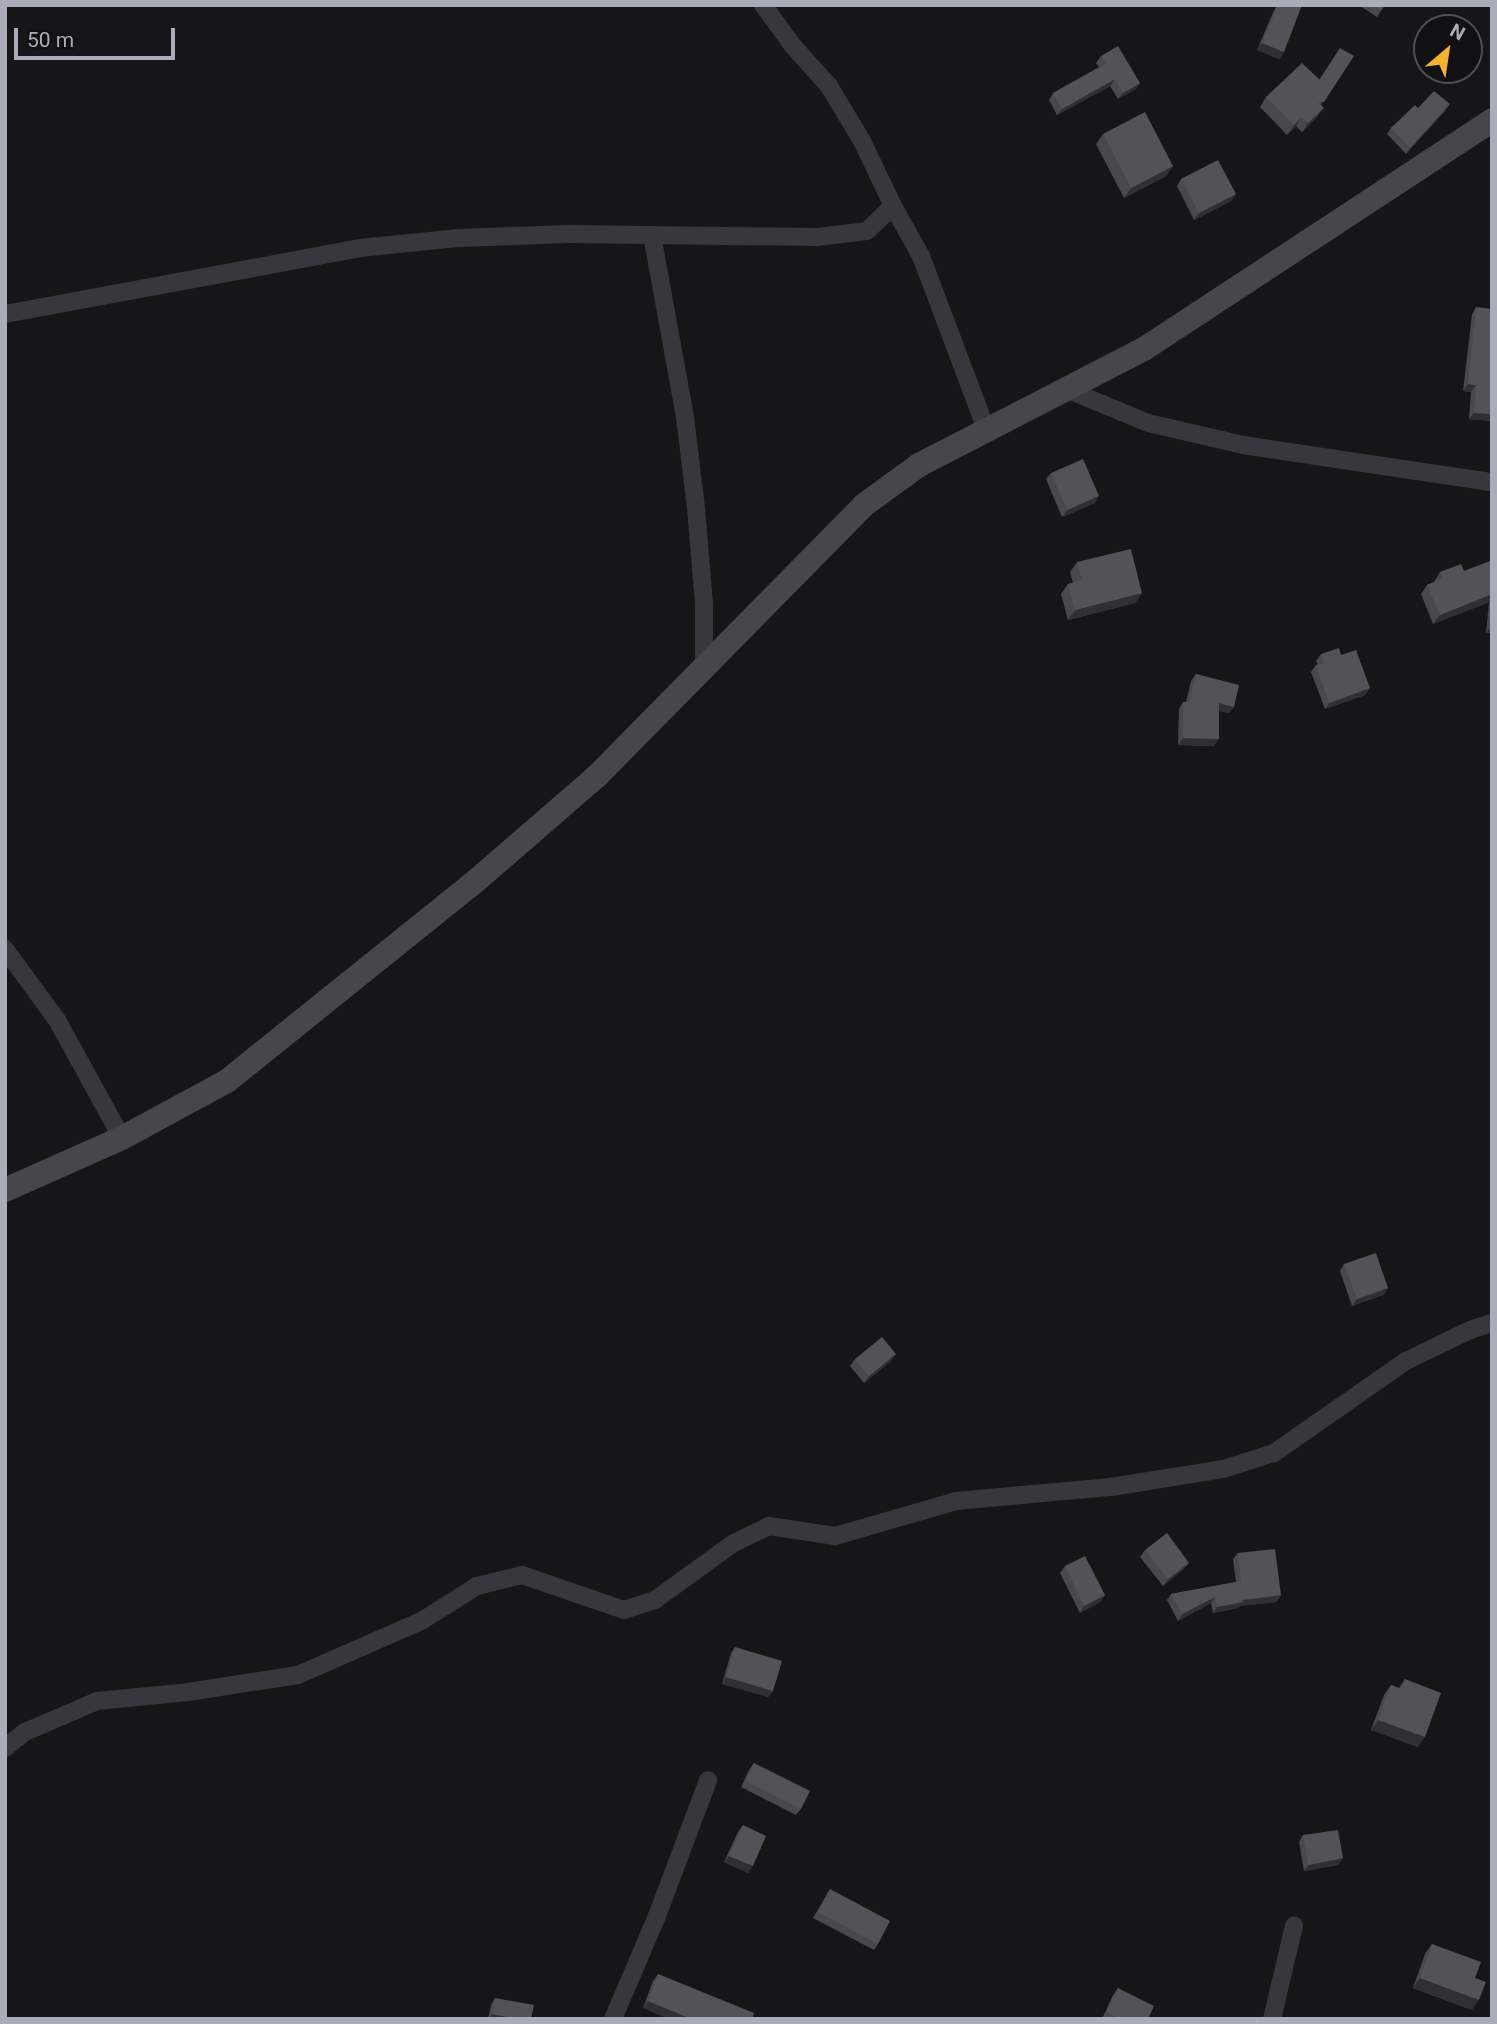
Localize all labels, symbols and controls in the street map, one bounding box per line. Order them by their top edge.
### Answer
scale bar [18,14,178,58]
north arrow [1413,14,1483,84]
text: N [1446,19,1469,45]
text: 50 m [27,28,74,52]

